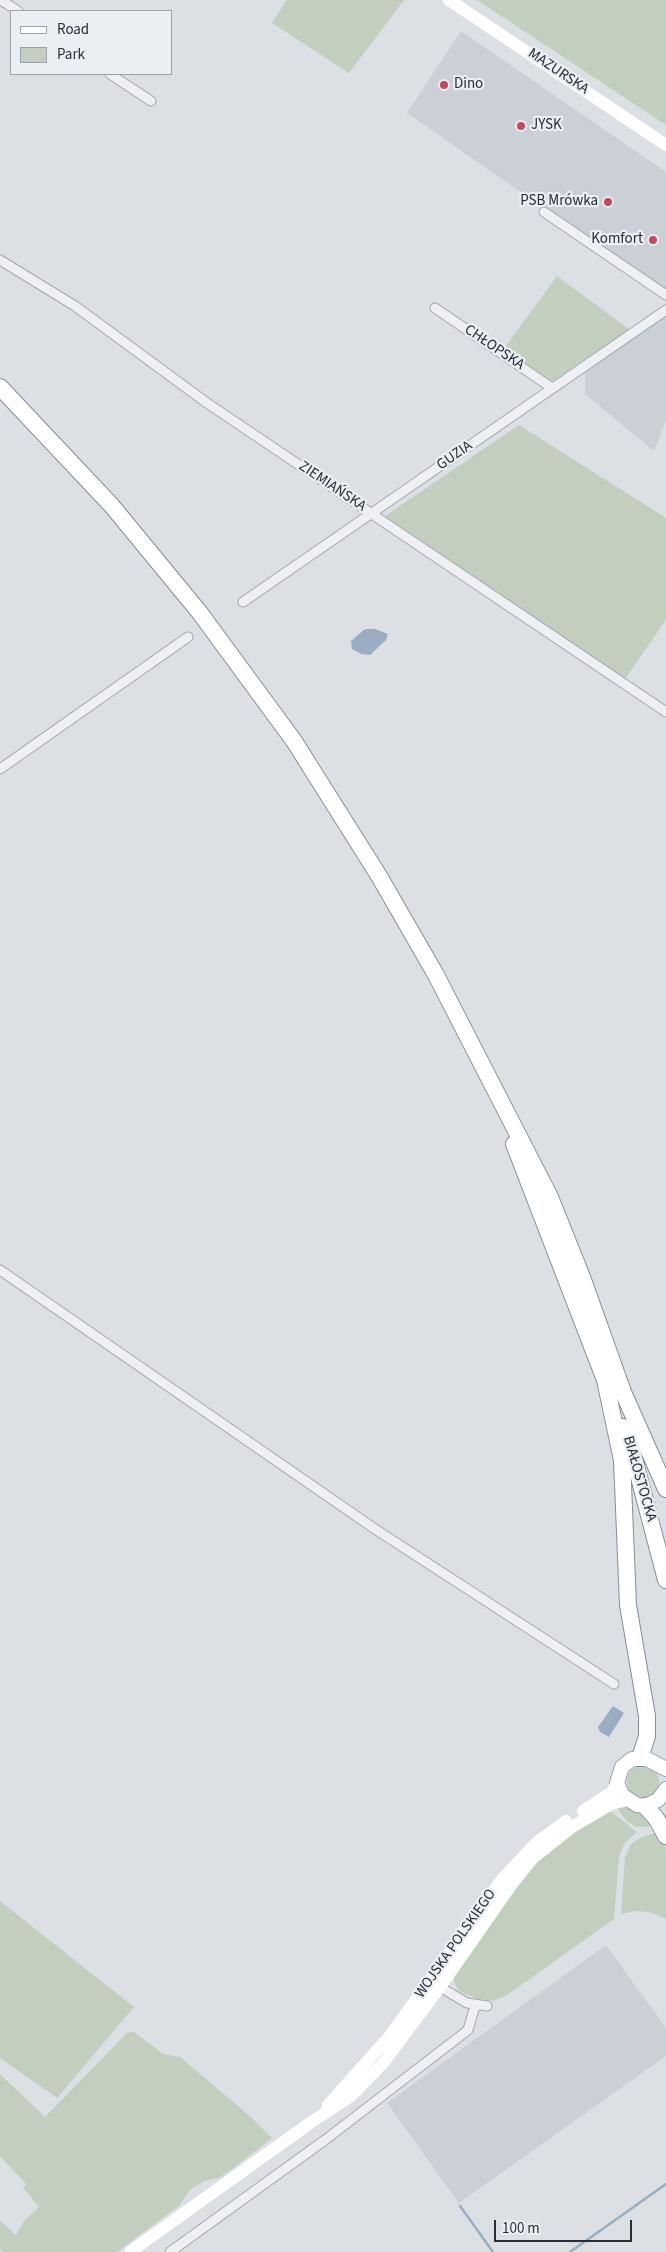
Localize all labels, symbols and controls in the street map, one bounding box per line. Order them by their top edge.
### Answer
legend [10,10,172,75]
text: Road [57,19,89,40]
text: Park [57,44,85,65]
street label: MAZURSKA [524,45,592,99]
place label: Dino [454,76,483,94]
marker: Dino [438,79,450,91]
place label: JYSK [531,117,562,135]
marker: JYSK [515,120,527,132]
place label: PSB Mrówka [520,193,598,211]
marker: PSB Mrówka [602,196,614,208]
place label: Komfort [591,231,643,249]
marker: Komfort [647,234,659,246]
street label: CHŁOPSKA [461,321,527,375]
street label: GUZIA [434,437,476,475]
street label: ZIEMIAŃSKA [295,458,369,516]
street label: BIAŁOSTOCKA [618,1434,660,1524]
street label: WOJSKA POLSKIEGO [412,1886,500,2002]
scale bar [496,2210,634,2242]
text: 100 m [502,2218,540,2239]

